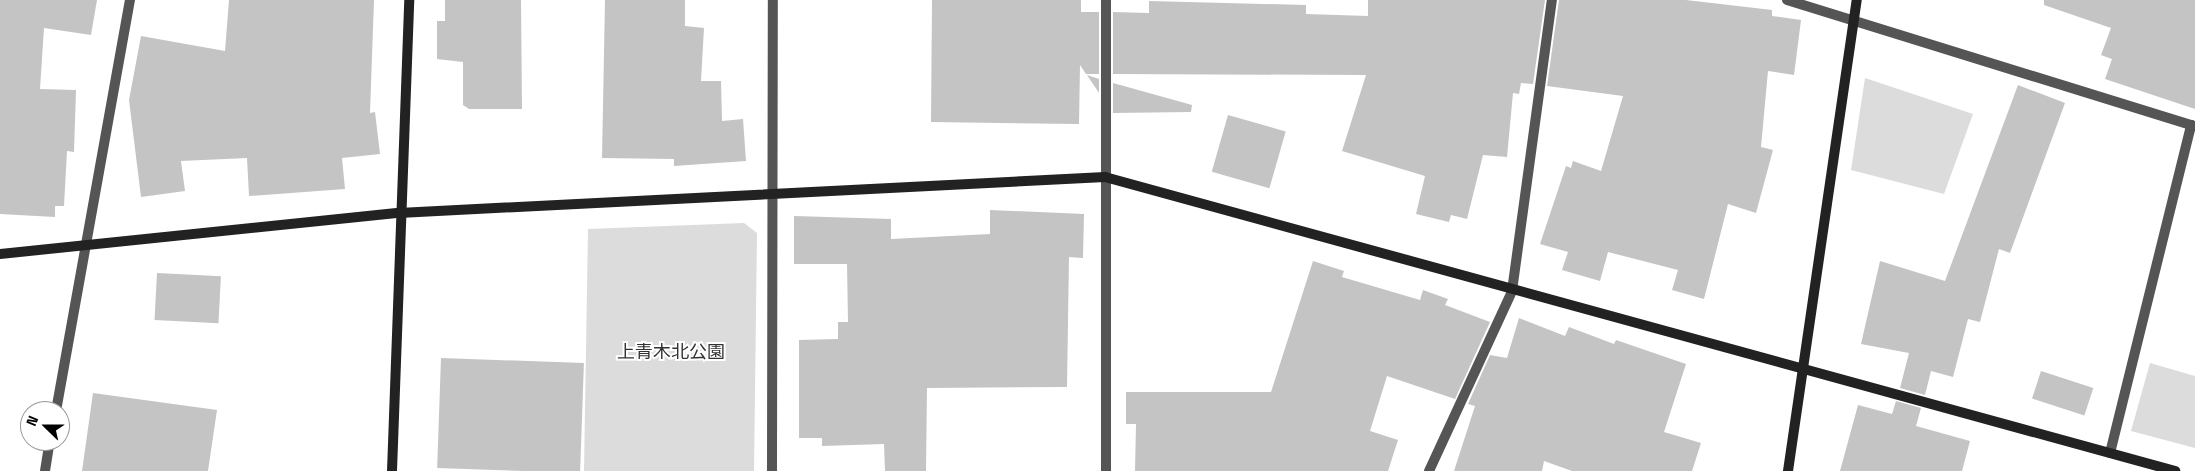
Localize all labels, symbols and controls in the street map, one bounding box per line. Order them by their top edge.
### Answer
park label: 上青木北公園 [617,341,725,363]
north arrow [20,401,70,451]
text: N [22,413,42,428]

